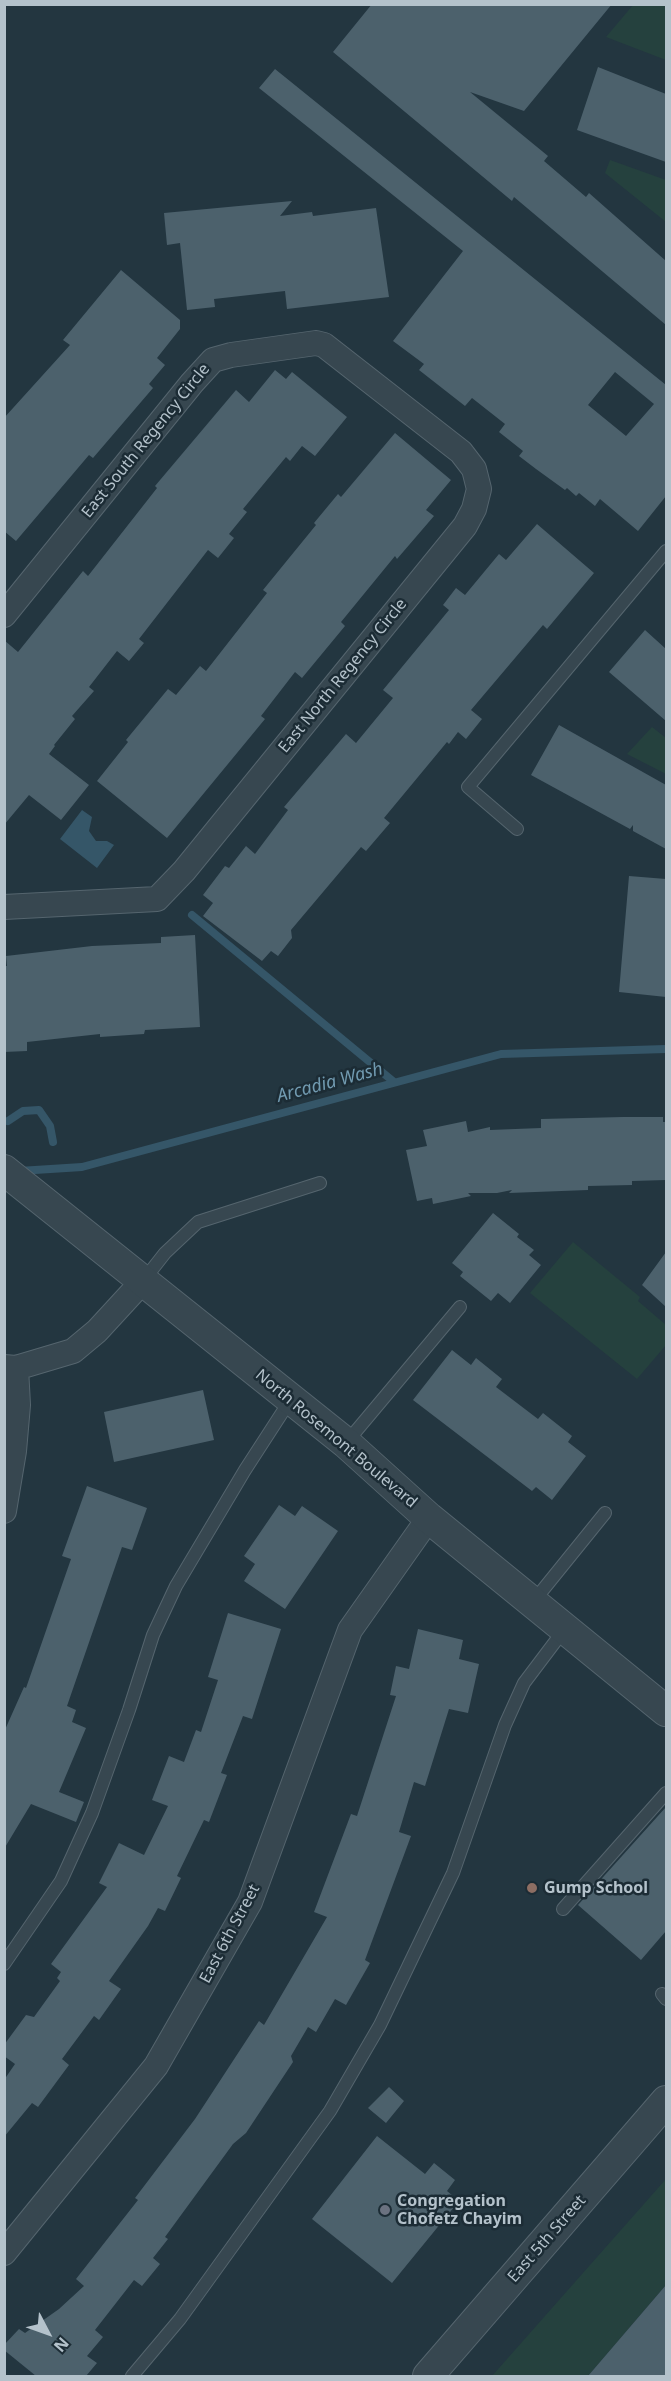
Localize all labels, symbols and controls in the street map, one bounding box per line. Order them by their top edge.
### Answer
street label: East South Regency Circle [78,360,214,522]
street label: East North Regency Circle [275,595,411,757]
water label: Arcadia Wash [275,1058,385,1108]
street label: North Rosemont Boulevard [251,1366,421,1512]
place label: Gump School [544,1878,648,1898]
street label: East 6th Street [196,1881,264,1987]
marker: Gump School [525,1881,539,1895]
place label: Congregation Chofetz Chayim [397,2191,522,2229]
street label: East 5th Street [504,2192,590,2286]
marker: Congregation Chofetz Chayim [378,2203,392,2217]
north arrow [18,2303,78,2363]
text: N [49,2333,74,2357]

